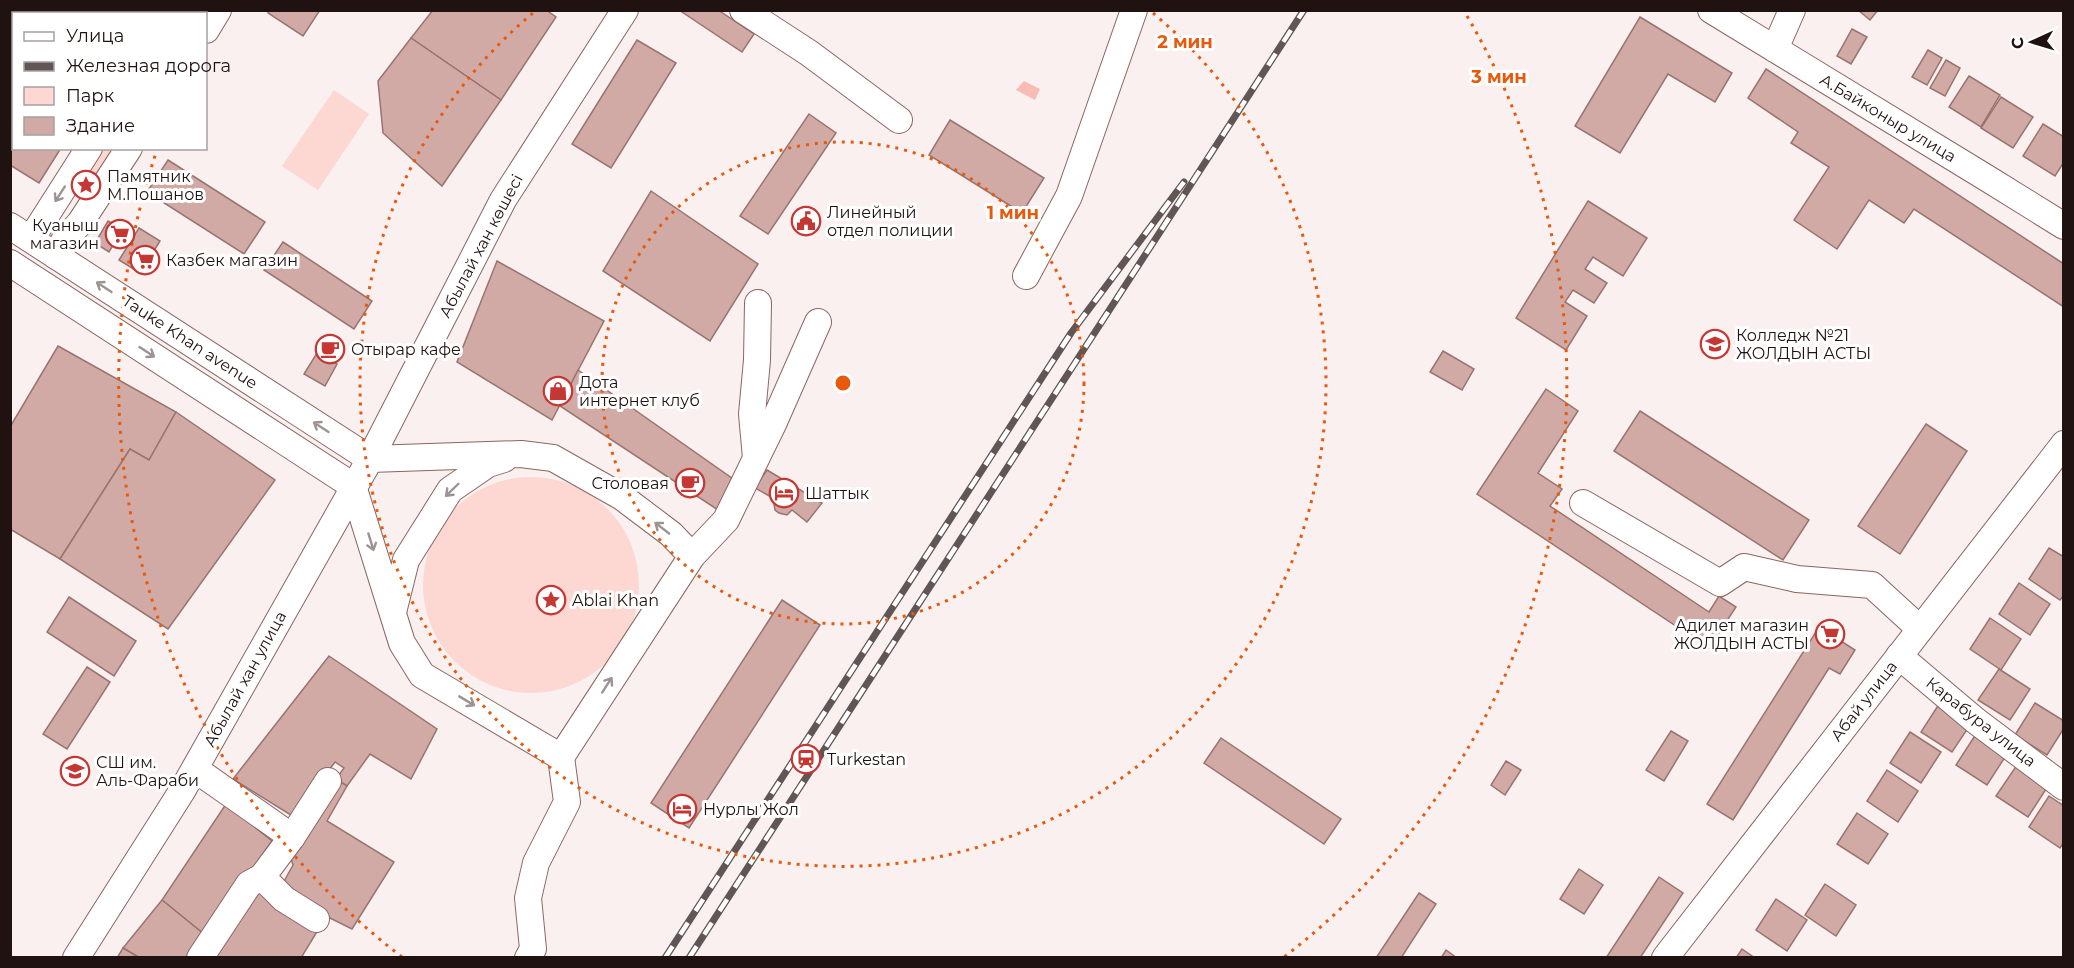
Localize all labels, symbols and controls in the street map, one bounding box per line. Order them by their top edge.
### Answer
legend [12,12,207,150]
north arrow [2002,12,2062,72]
text: Улица [66,25,124,47]
text: 2 мин [1157,31,1213,53]
text: С [2008,36,2027,49]
text: Железная дорога [66,55,231,77]
text: 3 мин [1470,66,1527,88]
street label: А.Байконыр улица [1816,70,1960,166]
text: Парк [66,85,115,107]
text: Здание [66,115,135,137]
place label: Памятник М.Пошанов [107,167,204,204]
place icon: Памятник М.Пошанов [70,169,102,201]
street label: Абылай хан көшесі [435,171,527,321]
one-way arrow [53,185,66,202]
text: 1 мин [987,202,1039,224]
place label: Линейный отдел полиции [827,203,953,240]
public building icon: Линейный отдел полиции [790,205,822,237]
place label: Куаныш магазин [30,216,99,253]
supermarket icon: Куаныш магазин [104,218,136,250]
supermarket icon: Казбек магазин [129,244,161,276]
place label: Казбек магазин [166,251,298,270]
one-way arrow [96,280,113,292]
street label: Tauke Khan avenue [119,291,261,393]
place label: Колледж №21 ЖОЛДЫН АСТЫ [1736,326,1871,363]
school or university icon: Колледж №21 ЖОЛДЫН АСТЫ [1699,328,1731,360]
cafe icon: Отырар кафе [314,333,346,365]
place label: Отырар кафе [351,340,461,359]
one-way arrow [139,346,155,358]
place label: Дота интернет клуб [579,373,700,410]
centre of rings [833,373,853,393]
shop icon: Дота интернет клуб [542,375,574,407]
one-way arrow [313,421,329,433]
cafe icon: Столовая [674,467,706,499]
place label: Столовая [591,474,669,493]
hotel icon: Шаттык [768,477,800,509]
one-way arrow [445,483,460,497]
place label: Шаттык [805,484,870,503]
one-way arrow [655,522,671,534]
one-way arrow [366,532,377,551]
place icon: Ablai Khan [535,584,567,616]
place label: Ablai Khan [572,591,659,610]
street label: Абылай хан улица [200,608,290,750]
place label: Адилет магазин ЖОЛДЫН АСТЫ [1674,616,1809,653]
supermarket icon: Адилет магазин ЖОЛДЫН АСТЫ [1814,618,1846,650]
street label: Абай улица [1827,657,1901,745]
street label: Карабура улица [1922,673,2040,771]
one-way arrow [602,677,614,694]
one-way arrow [458,696,475,708]
station icon: Turkestan [790,743,822,775]
place label: Turkestan [827,750,906,769]
place label: СШ им. Аль-Фараби [96,753,199,790]
school or university icon: СШ им. Аль-Фараби [59,755,91,787]
hotel icon: Нурлы Жол [666,793,698,825]
place label: Нурлы Жол [703,800,799,819]

